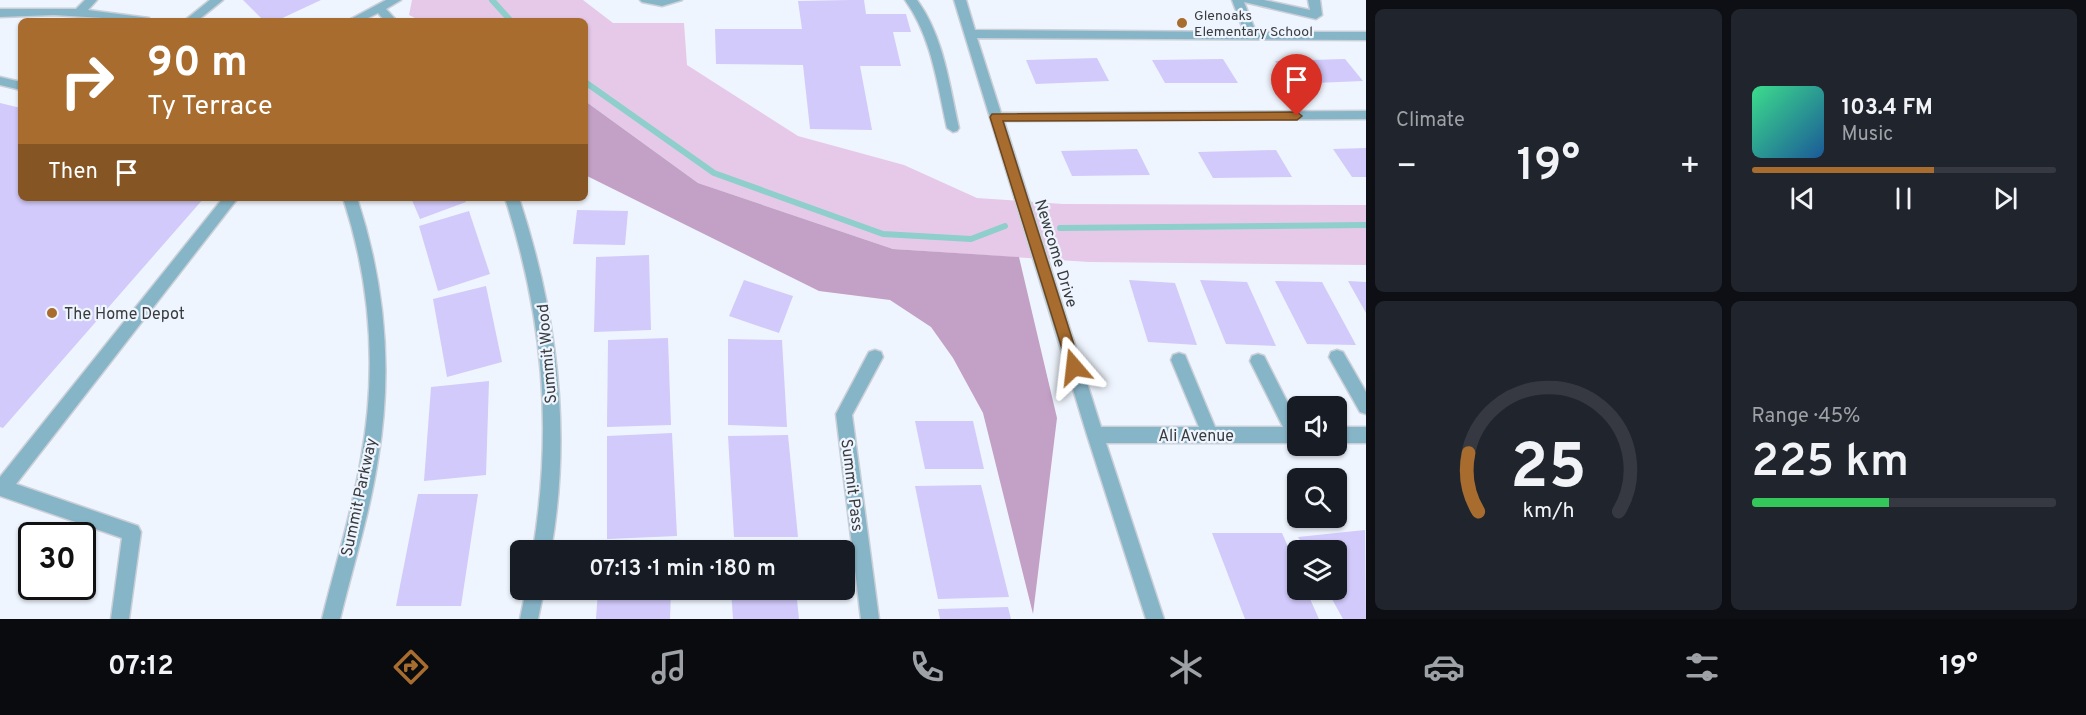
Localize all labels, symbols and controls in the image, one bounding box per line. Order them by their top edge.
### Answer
place label: Glenoaks Elementary School [1194,8,1313,41]
marker: Glenoaks Elementary School [1175,16,1189,30]
text: 90 m [147,38,248,91]
icon: right [48,42,126,120]
pin [1271,54,1322,116]
icon: arrive [1280,63,1313,96]
text: Ty Terrace [147,90,273,124]
text: 103.4 FM [1842,95,1933,122]
text: Climate [1396,108,1465,134]
text: Music [1842,122,1893,148]
text: 19° [1516,139,1580,196]
text: − [1396,147,1417,189]
text: + [1679,147,1700,189]
icon: arrive [110,156,143,189]
text: Then [48,159,98,186]
icon: previous [1786,182,1819,215]
icon: pause [1887,182,1920,215]
icon: next [1989,182,2022,215]
street label: Newcome Drive [1029,197,1081,310]
street label: Summit Wood [534,303,562,405]
place label: The Home Depot [64,305,185,325]
marker: The Home Depot [45,306,59,320]
position arrow [1042,335,1106,399]
map controls [1287,396,1347,600]
button: sound [1287,396,1347,456]
text: Range · 45% [1752,404,1861,430]
street label: Ali Avenue [1158,427,1234,447]
text: 25 [1510,431,1586,510]
text: 225 km [1752,435,1909,492]
street label: Summit Parkway [338,436,382,559]
street label: Summit Pass [835,438,867,533]
button: search [1287,468,1347,528]
text: km/h [1522,499,1574,526]
speed limit sign: 30 [18,522,96,600]
button: layers [1287,540,1347,600]
text: 07:13 · 1 min · 180 m [589,556,776,583]
icon: directions [390,646,432,688]
icon: music [648,646,690,688]
icon: phone [906,646,948,688]
icon: climate [1165,646,1207,688]
icon: car [1423,646,1465,688]
icon: filters [1681,646,1723,688]
text: 07:12 [108,650,174,684]
text: 19° [1939,650,1978,684]

